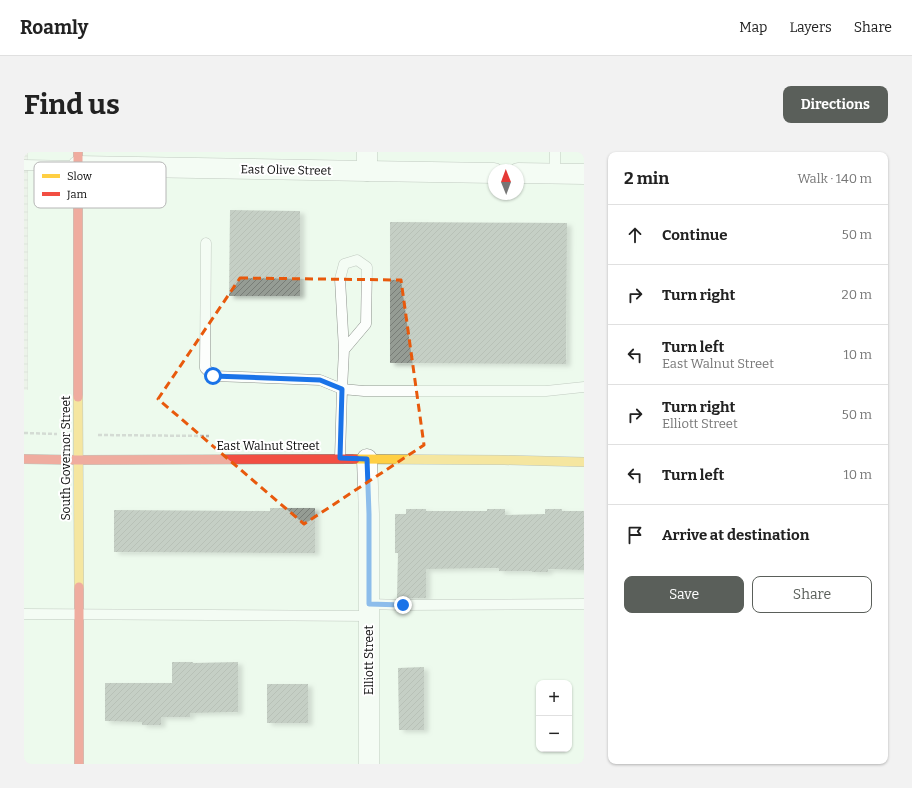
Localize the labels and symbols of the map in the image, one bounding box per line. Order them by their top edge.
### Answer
legend [34,162,166,208]
street label: East Olive Street [240,162,332,178]
north arrow [488,164,524,200]
text: Slow [67,170,92,183]
text: Jam [66,188,87,201]
route start [204,367,222,385]
street label: South Governor Street [59,395,73,520]
street label: East Walnut Street [216,439,320,453]
route end [394,596,412,614]
street label: Elliott Street [362,624,376,695]

